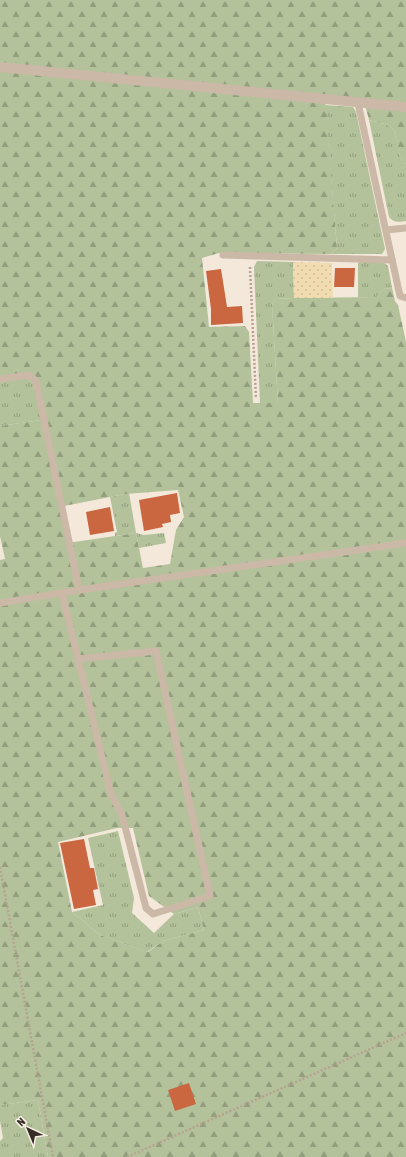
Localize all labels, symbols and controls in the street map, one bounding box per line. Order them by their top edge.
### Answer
north arrow [8,1109,48,1149]
text: N [15,1115,28,1128]

